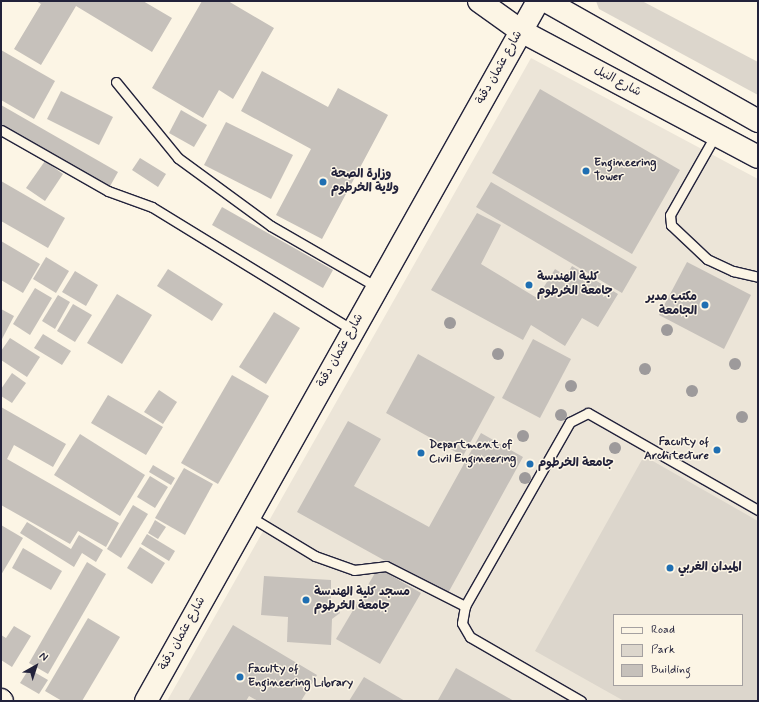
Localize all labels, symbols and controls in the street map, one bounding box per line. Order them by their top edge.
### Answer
street label: شارع عثمان دقنة [474,29,526,107]
street label: شارع النيل [591,64,643,100]
place label: Engineering Tower [594,157,656,185]
marker: Engineering Tower [581,166,591,176]
place label: وزارة الصحة ولاية الخرطوم [331,168,399,196]
marker: وزارة الصحة ولاية الخرطوم [318,177,328,187]
place label: كلية الهندسة جامعة الخرطوم [537,271,613,299]
marker: كلية الهندسة جامعة الخرطوم [524,280,534,290]
place label: مكتب مدير الجامعة [646,291,697,319]
marker: مكتب مدير الجامعة [700,300,710,310]
street label: شارع عثمان دقنة [315,312,367,390]
place label: Faculty of Architecture [644,436,709,464]
place label: Department of Civil Engineering [429,439,517,467]
marker: Faculty of Architecture [712,445,722,455]
marker: Department of Civil Engineering [416,448,426,458]
place label: جامعة الخرطوم [538,457,614,471]
marker: جامعة الخرطوم [525,459,535,469]
place label: الميدان الغربي [678,561,742,575]
marker: الميدان الغربي [665,563,675,573]
place label: مسجد كلية الهندسة جامعة الخرطوم [314,586,410,614]
street label: شارع عثمان دقنة [157,595,209,673]
marker: مسجد كلية الهندسة جامعة الخرطوم [301,595,311,605]
legend [613,614,743,686]
text: Road [651,622,675,638]
text: Park [651,642,675,658]
north arrow [16,646,56,686]
text: N [36,649,51,664]
text: Building [651,662,691,678]
place label: Faculty of Engineering Library [248,663,353,691]
marker: Faculty of Engineering Library [235,672,245,682]

